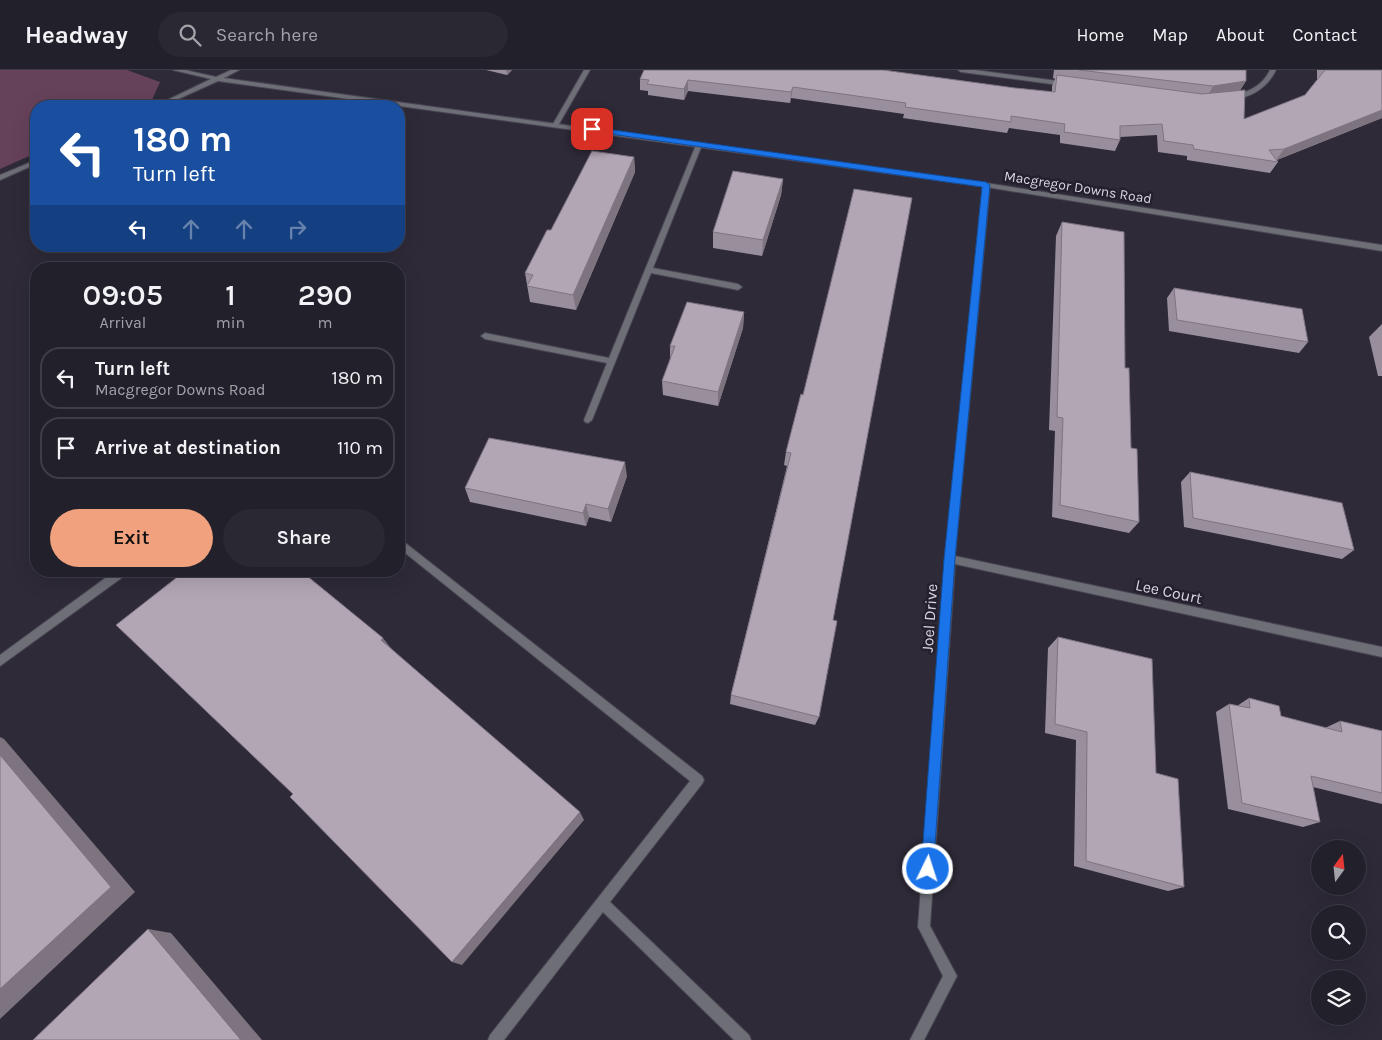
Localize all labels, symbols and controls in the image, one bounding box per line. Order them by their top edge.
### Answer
search box [158,12,508,57]
text: Headway [25,21,128,49]
icon: search [176,21,204,49]
text: Search here [216,24,318,46]
text: Home [1076,24,1124,46]
text: Map [1152,24,1188,46]
text: About [1216,24,1265,46]
text: Contact [1293,24,1357,46]
pin [571,108,613,150]
icon: arrive [578,115,606,143]
text: 180 m [133,119,232,160]
icon: left [50,120,115,185]
text: Turn left [133,161,216,187]
street label: Macgregor Downs Road [1003,167,1153,208]
icon: left [124,215,152,243]
icon: ahead [177,215,205,243]
icon: ahead [230,215,258,243]
icon: right [283,215,311,243]
text: 09:05 [83,277,163,313]
text: 1 [225,277,236,313]
text: 290 [298,277,352,313]
text: Arrival [99,313,146,332]
text: min [216,313,245,332]
text: m [318,313,333,332]
text: Turn left [95,358,170,380]
icon: left [52,364,80,392]
text: 180 m [331,367,383,389]
text: Macgregor Downs Road [95,380,266,399]
icon: arrive [52,434,80,462]
text: Arrive at destination [95,437,281,459]
text: 110 m [337,437,383,459]
button: Exit [50,509,213,567]
button: Share [223,509,385,567]
street label: Lee Court [1134,575,1204,608]
street label: Joel Drive [918,583,941,653]
north arrow [1311,840,1366,895]
map controls [1311,840,1366,1025]
position arrow [901,842,953,894]
button: search [1311,905,1366,960]
button: layers [1311,970,1366,1025]

